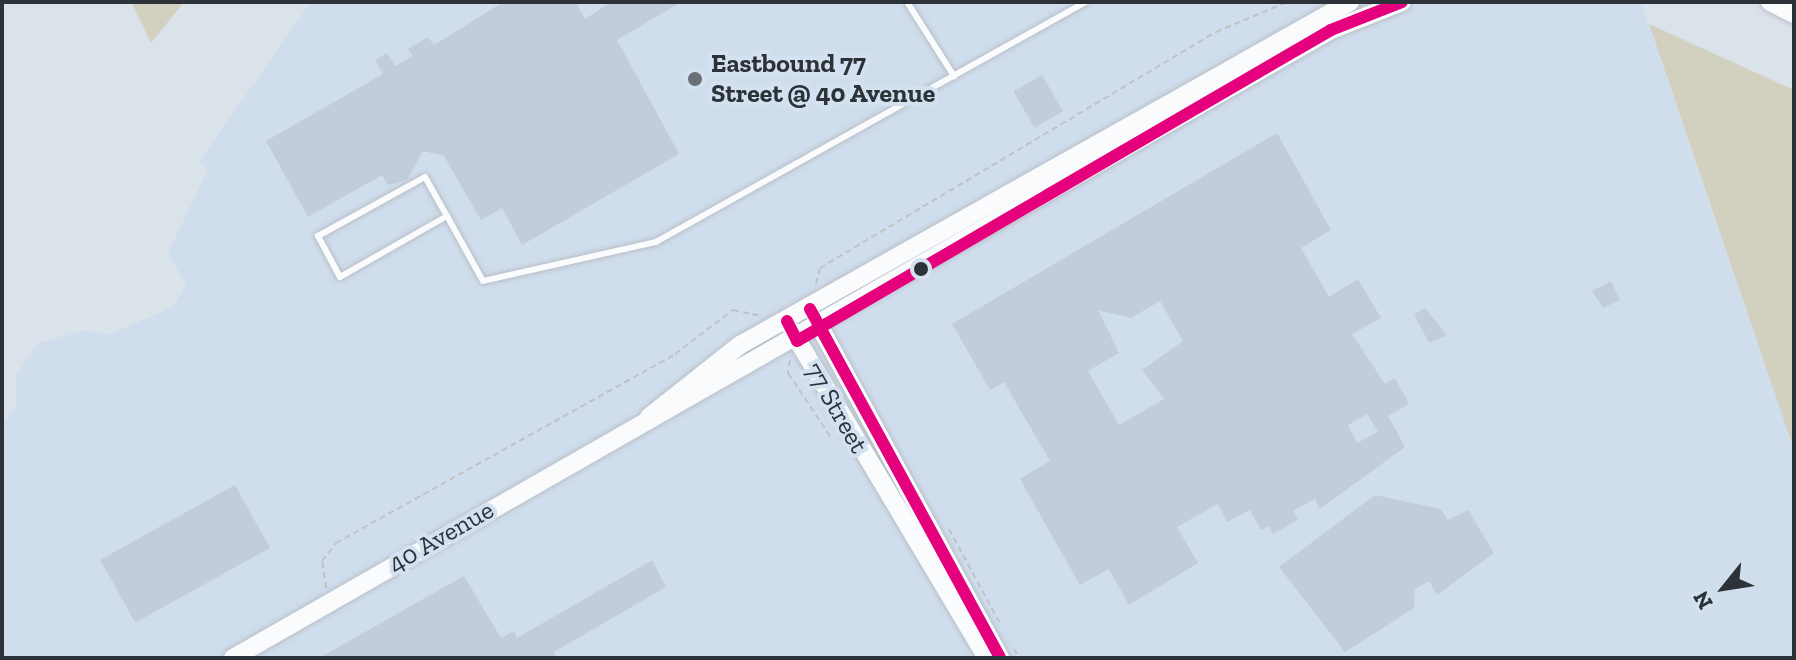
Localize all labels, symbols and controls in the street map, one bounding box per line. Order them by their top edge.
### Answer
place label: Eastbound 77 Street @ 40 Avenue [711,48,936,110]
marker: Eastbound 77 Street @ 40 Avenue [686,70,704,88]
unlabelled marker [913,261,929,277]
street label: 77 Street [798,357,874,459]
street label: 40 Avenue [382,494,500,580]
north arrow [1684,548,1764,628]
text: N [1687,586,1719,614]

